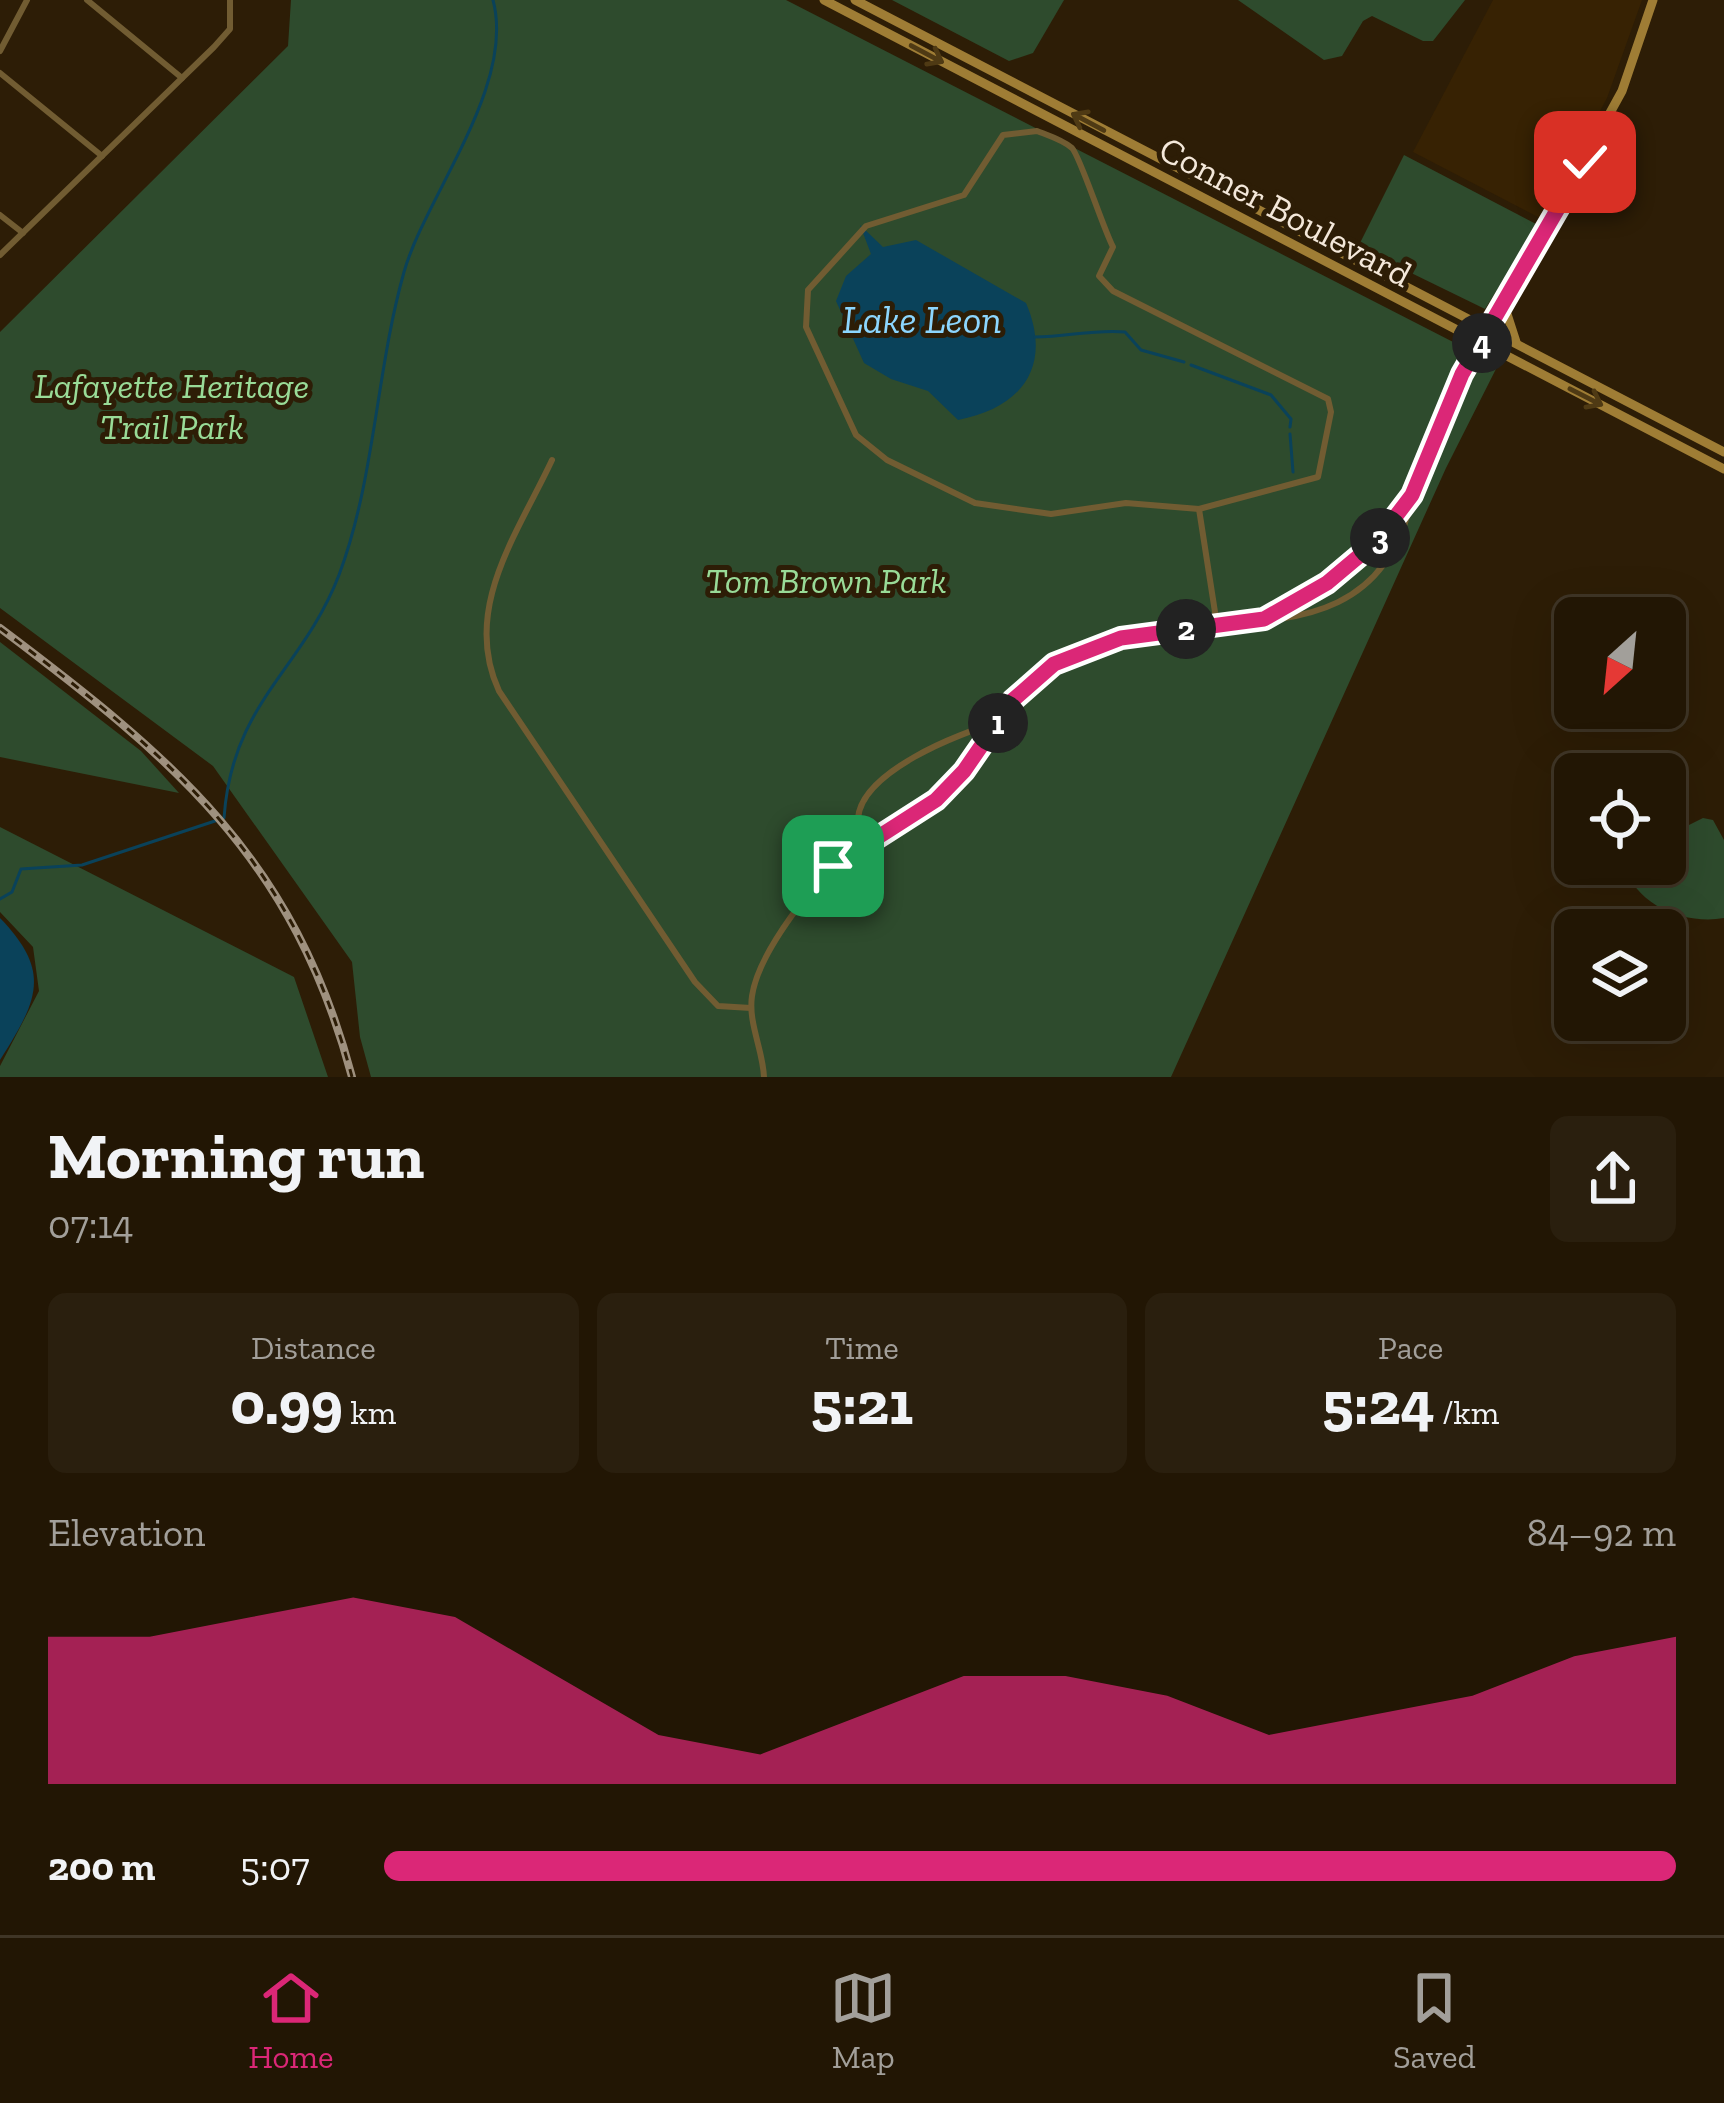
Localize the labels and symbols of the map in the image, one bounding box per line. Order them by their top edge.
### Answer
one-way arrow [909,43,944,66]
one-way arrow [1072,110,1107,133]
pin [1534,111,1636,213]
street label: Conner Boulevard [1152,127,1419,296]
water label: Lake Leon [842,296,1002,343]
pin: 4 [1452,313,1512,373]
park label: Lafayette Heritage Trail Park [35,364,309,448]
one-way arrow [1567,387,1603,410]
pin: 3 [1350,508,1410,568]
park label: Tom Brown Park [705,559,947,602]
north arrow [1554,597,1686,729]
pin: 2 [1156,599,1216,659]
pin: 1 [968,693,1028,753]
pin [782,815,884,917]

